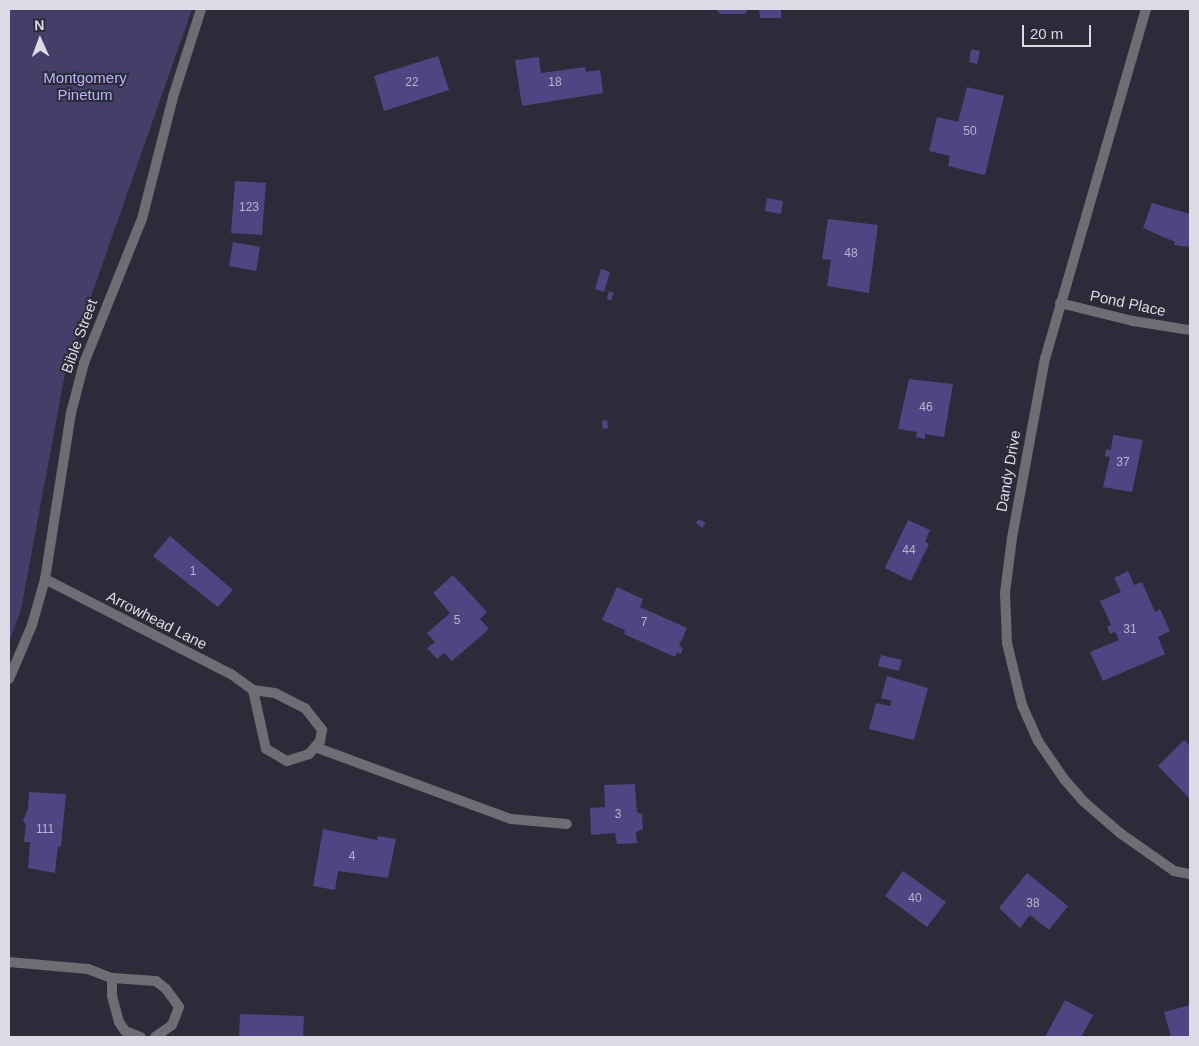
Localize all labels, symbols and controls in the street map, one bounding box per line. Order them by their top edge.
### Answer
north arrow [15,15,65,65]
scale bar [1024,15,1093,47]
text: N [34,17,45,33]
text: 20 m [1030,25,1063,42]
park label: Montgomery Pinetum [43,68,127,103]
house number: 22 [405,76,419,90]
house number: 18 [548,76,562,90]
house number: 50 [963,125,977,139]
house number: 123 [239,201,259,215]
house number: 48 [844,247,858,261]
street label: Pond Place [1089,286,1167,320]
street label: Bible Street [57,296,101,376]
house number: 46 [919,401,933,415]
street label: Dandy Drive [992,429,1024,513]
house number: 37 [1116,456,1130,470]
house number: 44 [902,544,916,558]
house number: 1 [190,565,196,579]
street label: Arrowhead Lane [104,587,210,653]
house number: 5 [454,614,460,628]
house number: 7 [641,616,647,630]
house number: 31 [1123,623,1137,637]
house number: 3 [615,808,621,822]
house number: 111 [36,823,54,837]
house number: 4 [349,850,355,864]
house number: 40 [908,892,922,906]
house number: 38 [1026,897,1040,911]

